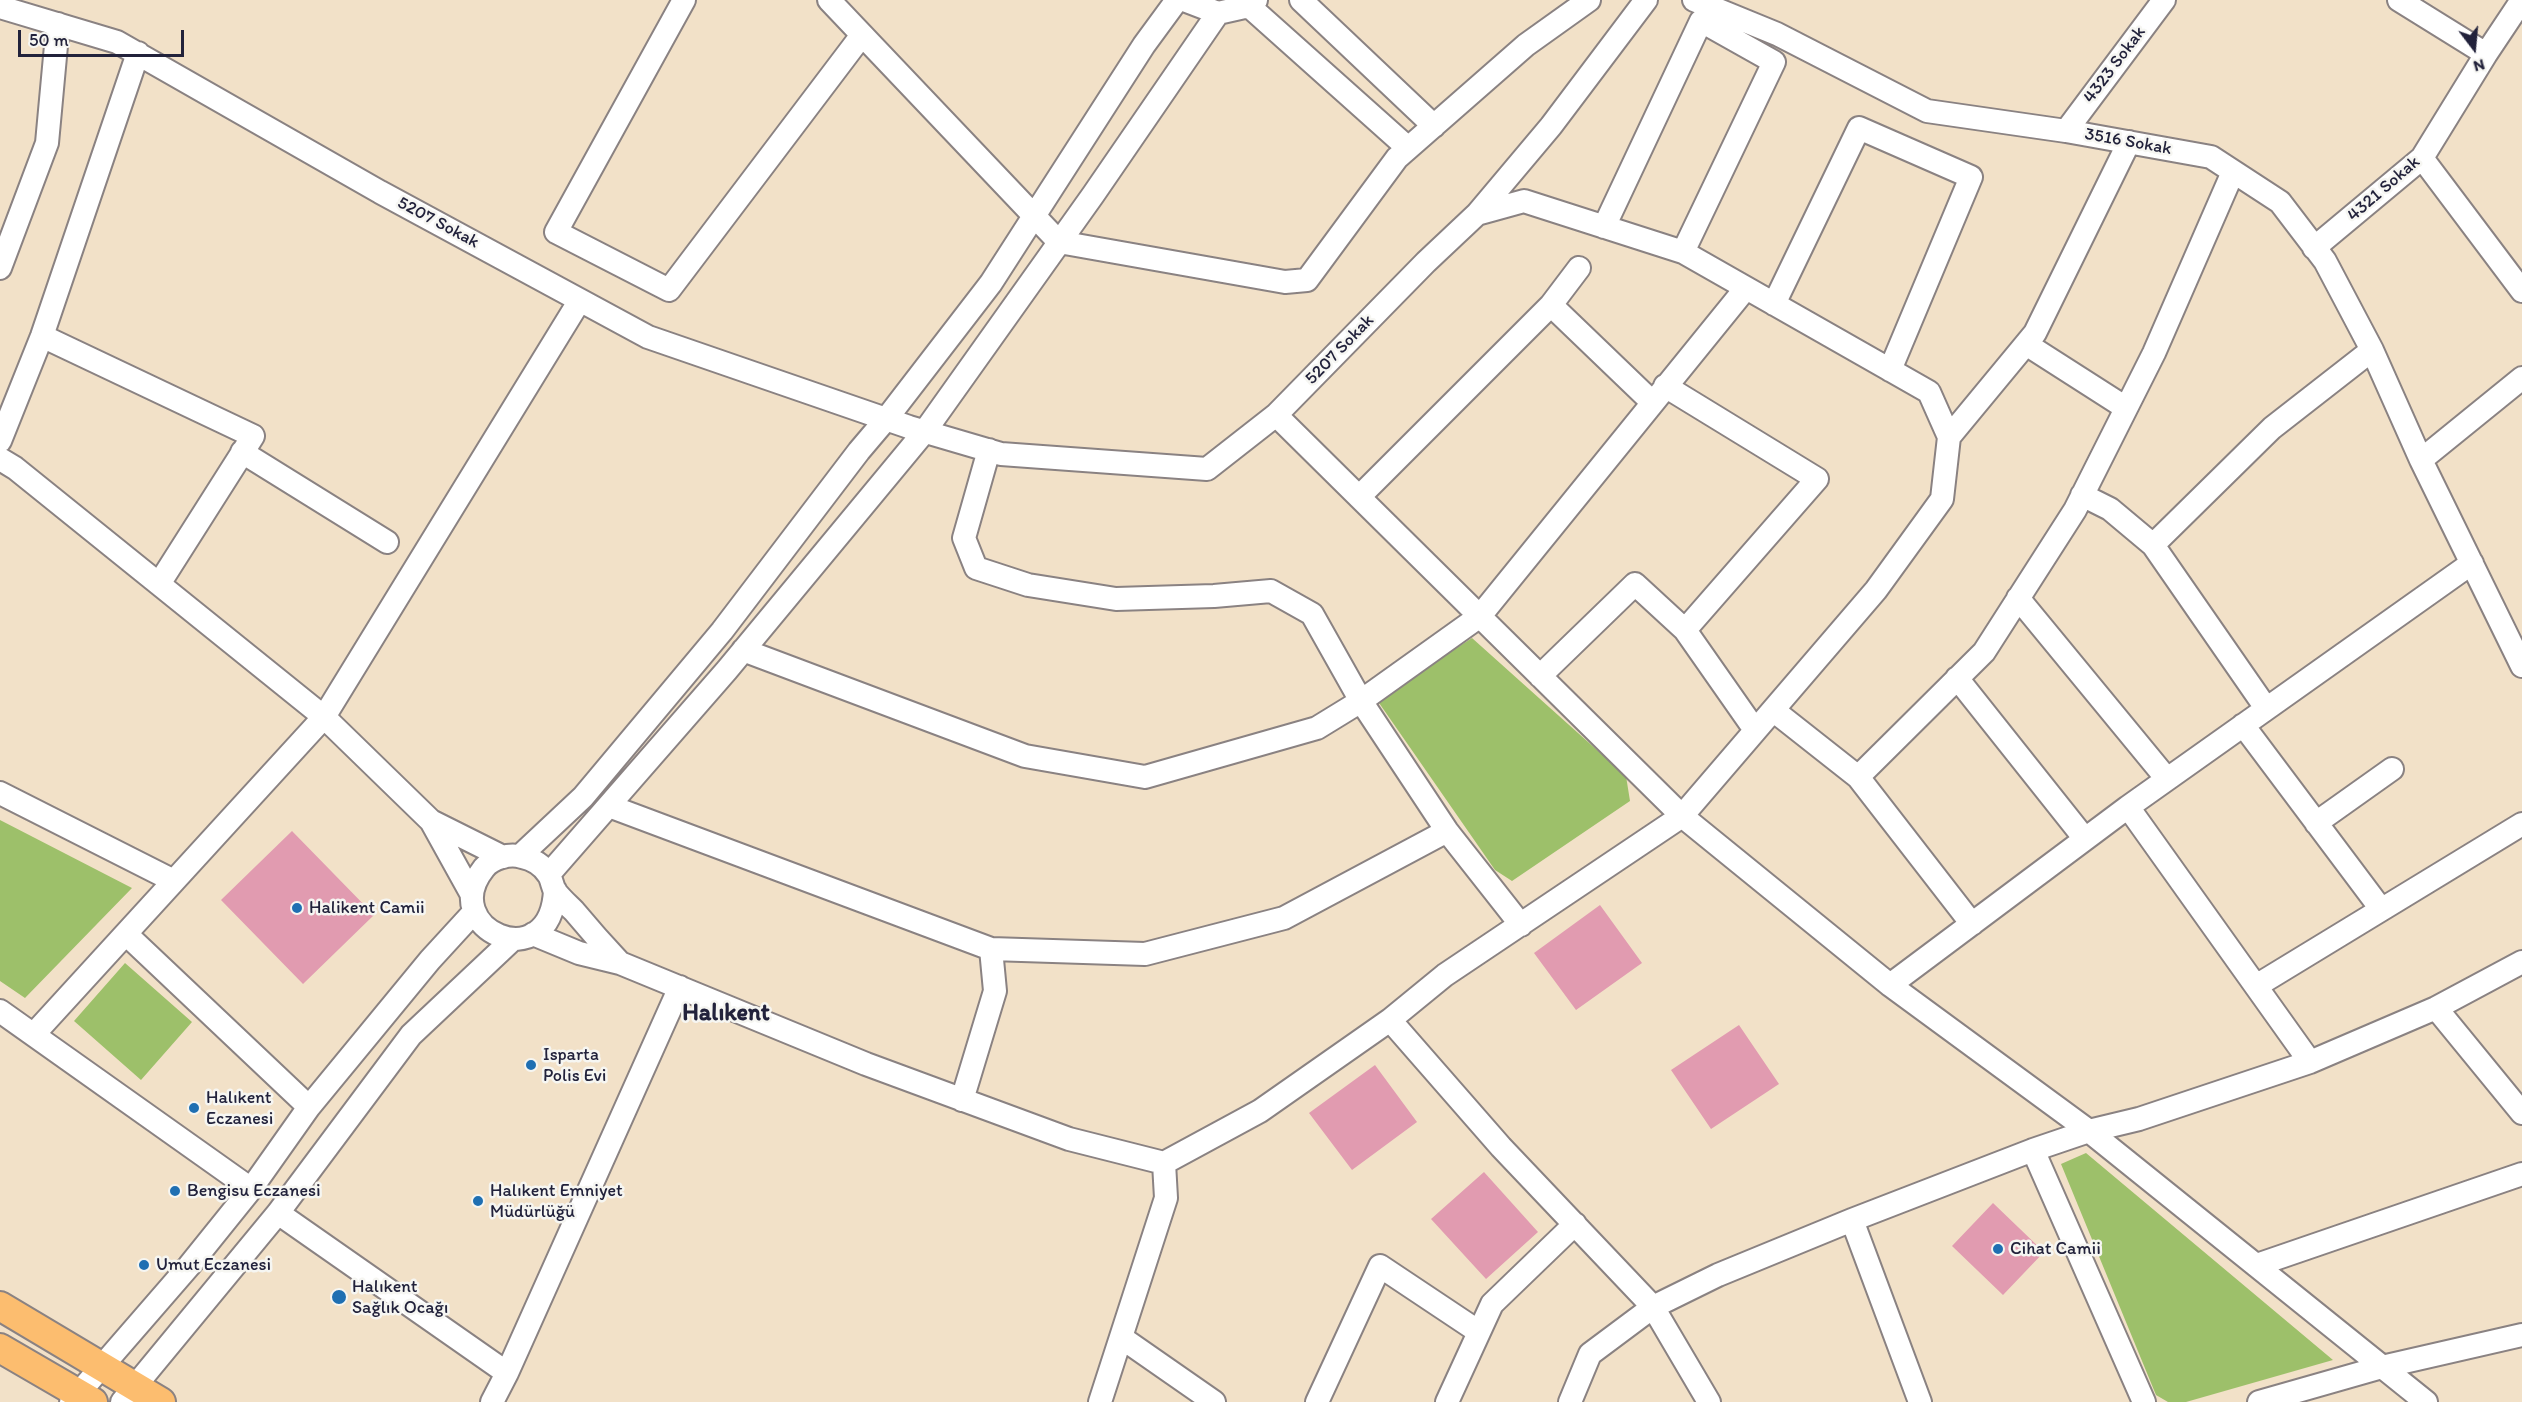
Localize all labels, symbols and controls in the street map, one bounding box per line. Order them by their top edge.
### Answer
scale bar [21,18,188,56]
north arrow [2444,18,2504,78]
street label: 4323 Sokak [2079,22,2151,108]
text: 50 m [29,29,69,51]
text: N [2471,55,2487,76]
street label: 3516 Sokak [2083,124,2173,160]
street label: 4321 Sokak [2343,152,2425,226]
street label: 5207 Sokak [393,192,483,254]
street label: 5207 Sokak [1301,310,1379,390]
place label: Halikent Camii [309,897,425,919]
marker: Halikent Camii [290,901,304,915]
district label: Halıkent [682,1000,770,1028]
place label: Isparta Polis Evi [543,1044,606,1086]
marker: Isparta Polis Evi [524,1058,538,1072]
place label: Halıkent Eczanesi [206,1087,273,1130]
marker: Halıkent Eczanesi [187,1101,201,1115]
place label: Bengisu Eczanesi [187,1180,321,1202]
place label: Halıkent Emniyet Müdürlüğü [490,1180,623,1222]
marker: Bengisu Eczanesi [168,1184,182,1198]
marker: Halıkent Emniyet Müdürlüğü [471,1194,485,1208]
place label: Cihat Camii [2010,1238,2101,1260]
marker: Cihat Camii [1991,1242,2005,1256]
place label: Umut Eczanesi [156,1254,271,1276]
marker: Umut Eczanesi [137,1258,151,1272]
place label: Halıkent Sağlık Ocağı [352,1276,448,1318]
marker: Halıkent Sağlık Ocağı [330,1288,348,1306]

